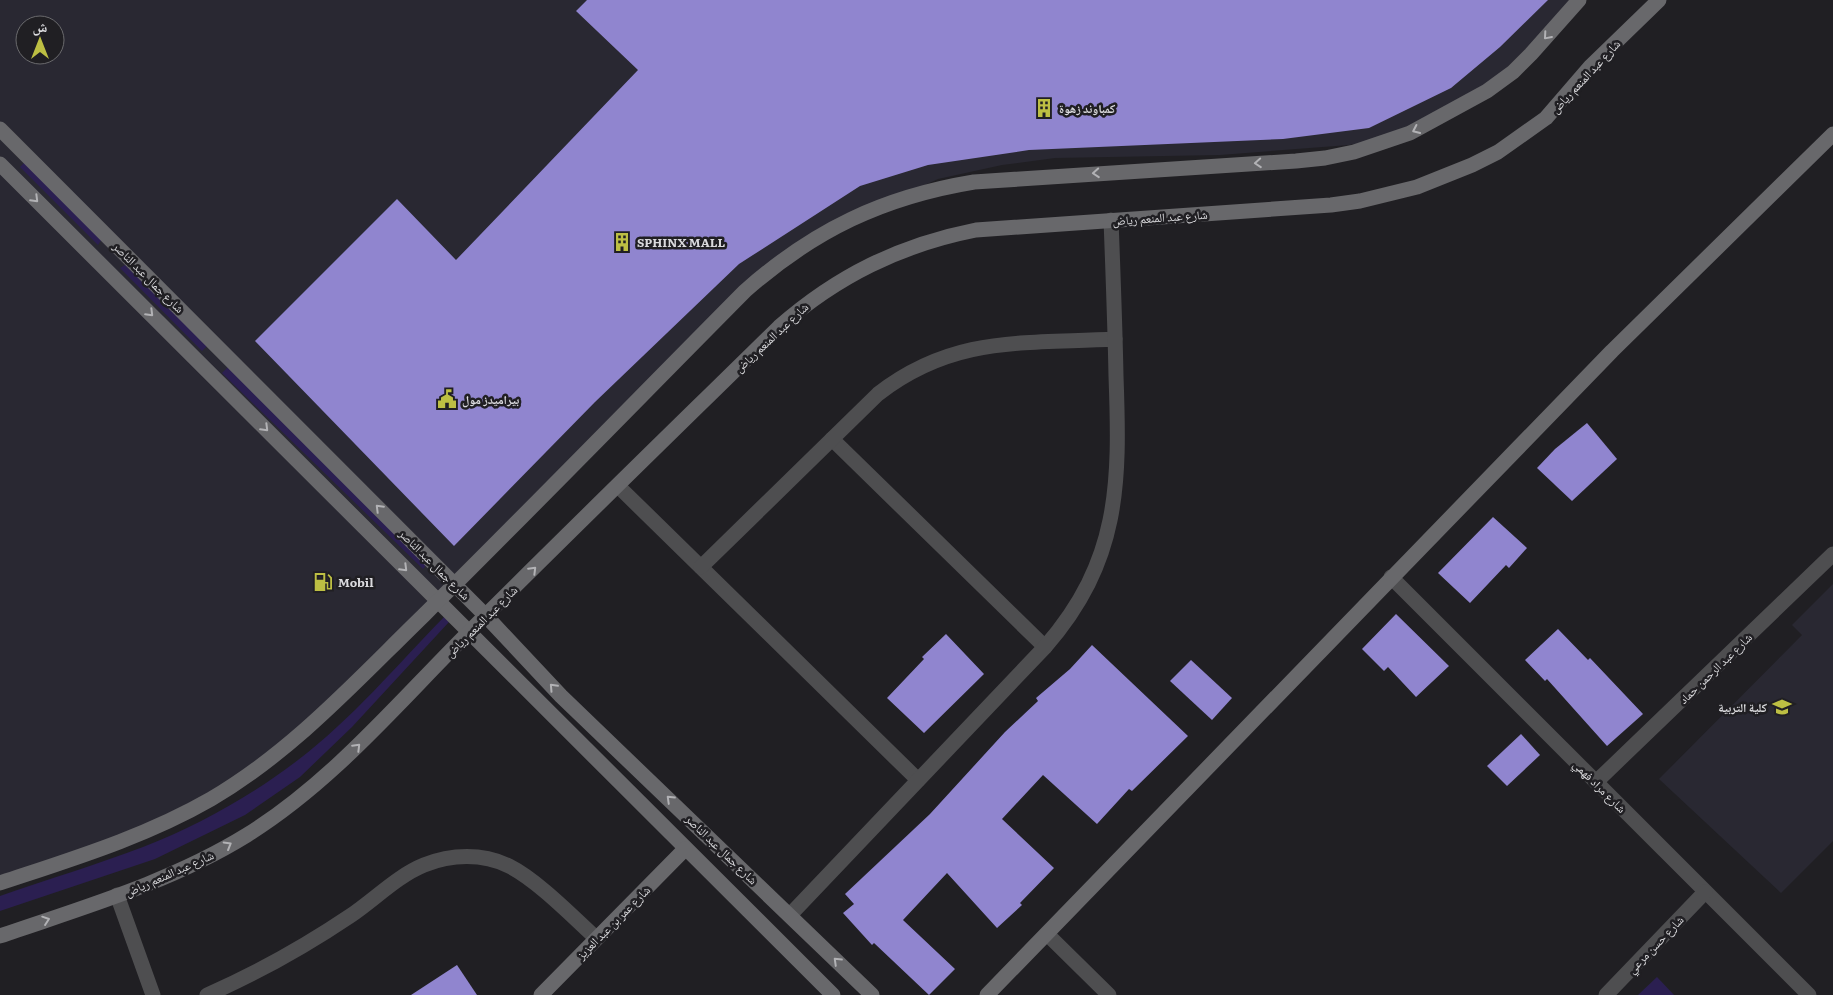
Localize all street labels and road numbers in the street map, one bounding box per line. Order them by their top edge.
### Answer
street label: شارع عبد المنعم رياض [1546,35,1624,117]
street label: شارع عبد المنعم رياض [1112,205,1208,229]
street label: شارع جمال عبد الناصر [109,237,189,317]
street label: شارع عبد المنعم رياض [730,298,812,376]
street label: شارع جمال عبد الناصر [395,524,475,604]
street label: شارع عبد المنعم رياض [441,581,521,661]
street label: شارع عبد الرحمن حماد [1674,628,1756,708]
street label: شارع مراد فهمي [1568,755,1631,818]
street label: شارع جمال عبد الناصر [681,809,762,888]
street label: شارع عبد المنعم رياض [122,845,216,901]
street label: شارع عمر بن عبد العزيز [571,881,654,964]
street label: شارع حسن مرعي [1623,911,1689,979]

